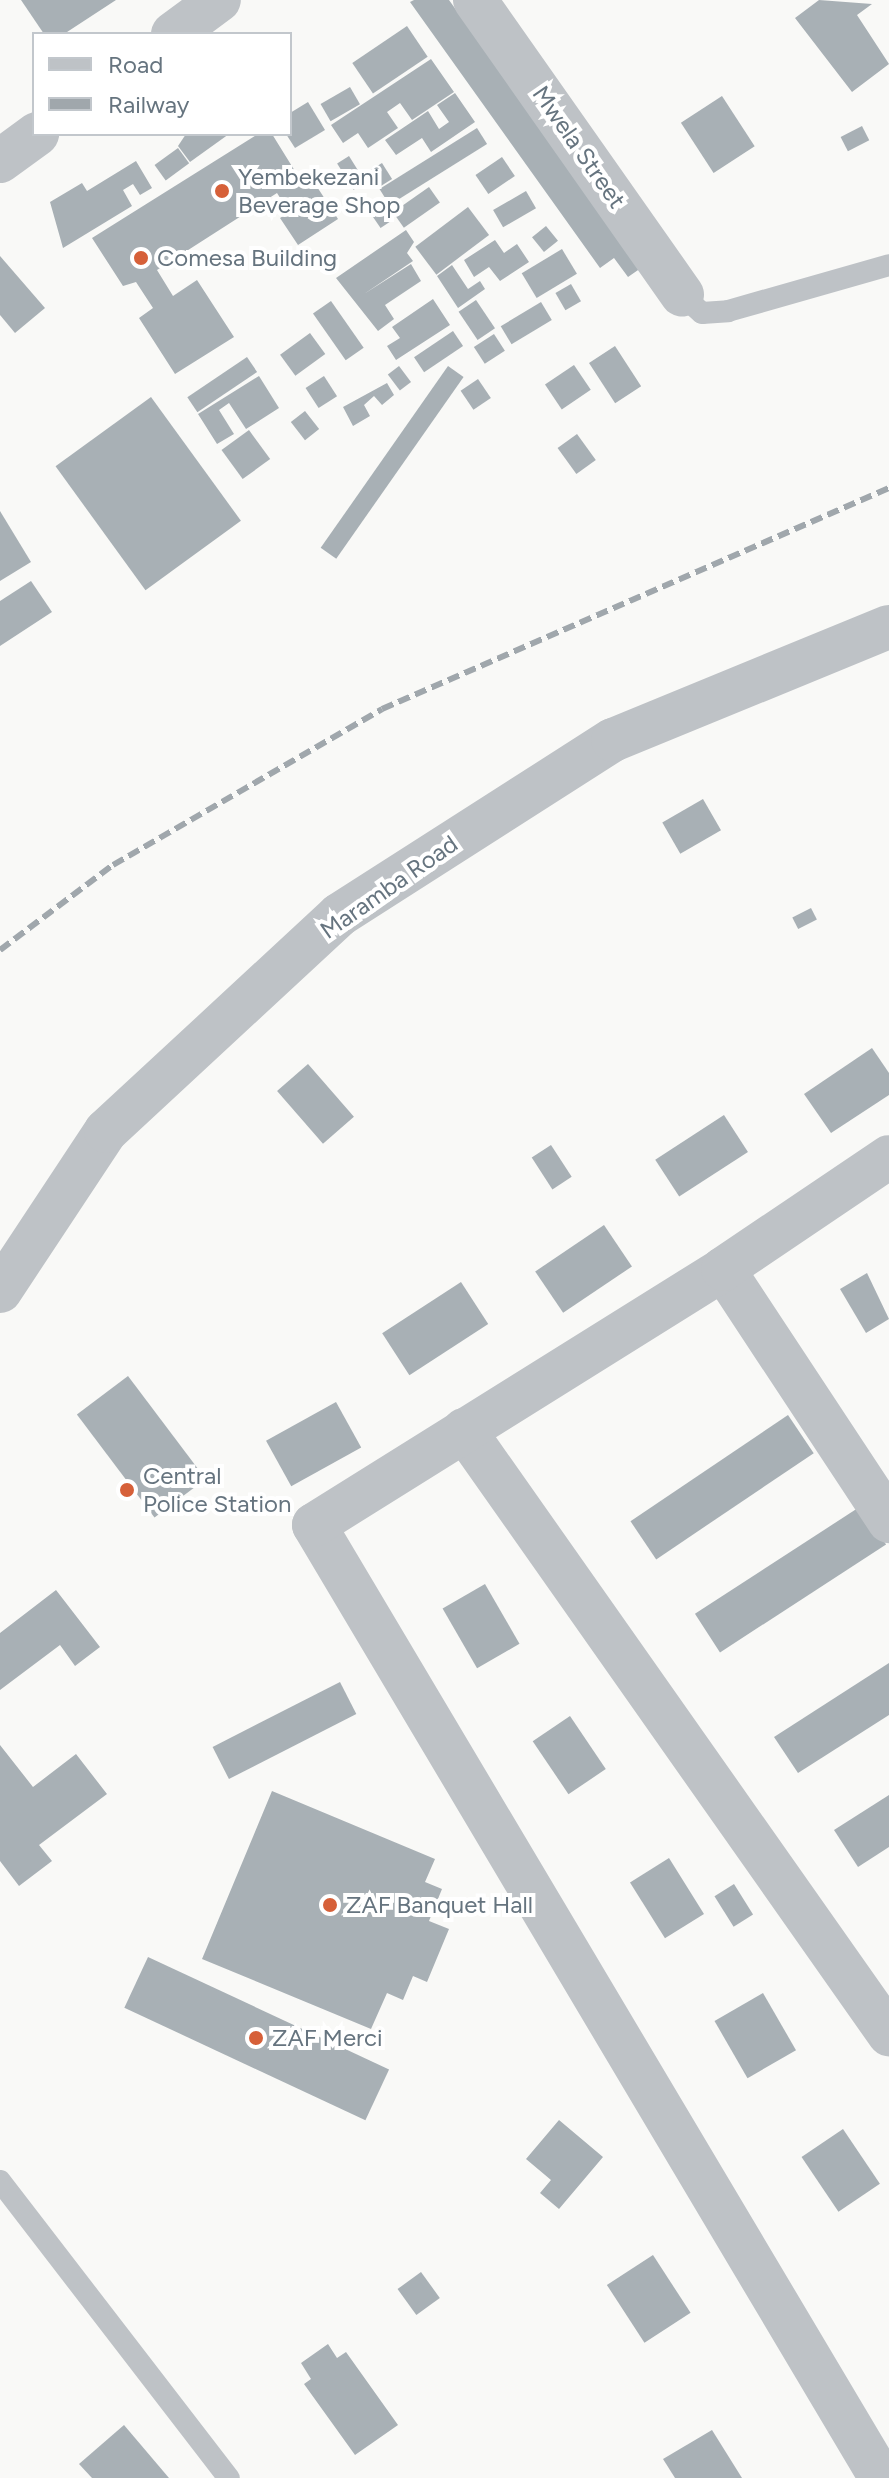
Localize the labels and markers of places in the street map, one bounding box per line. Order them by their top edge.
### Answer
place label: Yembekezani Beverage Shop [238,163,400,219]
marker: Yembekezani Beverage Shop [213,182,231,200]
place label: Comesa Building [157,244,337,272]
marker: Comesa Building [132,249,150,267]
place label: Central Police Station [143,1462,291,1518]
marker: Central Police Station [118,1481,136,1499]
place label: ZAF Banquet Hall [346,1891,533,1919]
marker: ZAF Banquet Hall [321,1896,339,1914]
place label: ZAF Merci [272,2024,383,2052]
marker: ZAF Merci [247,2029,265,2047]

